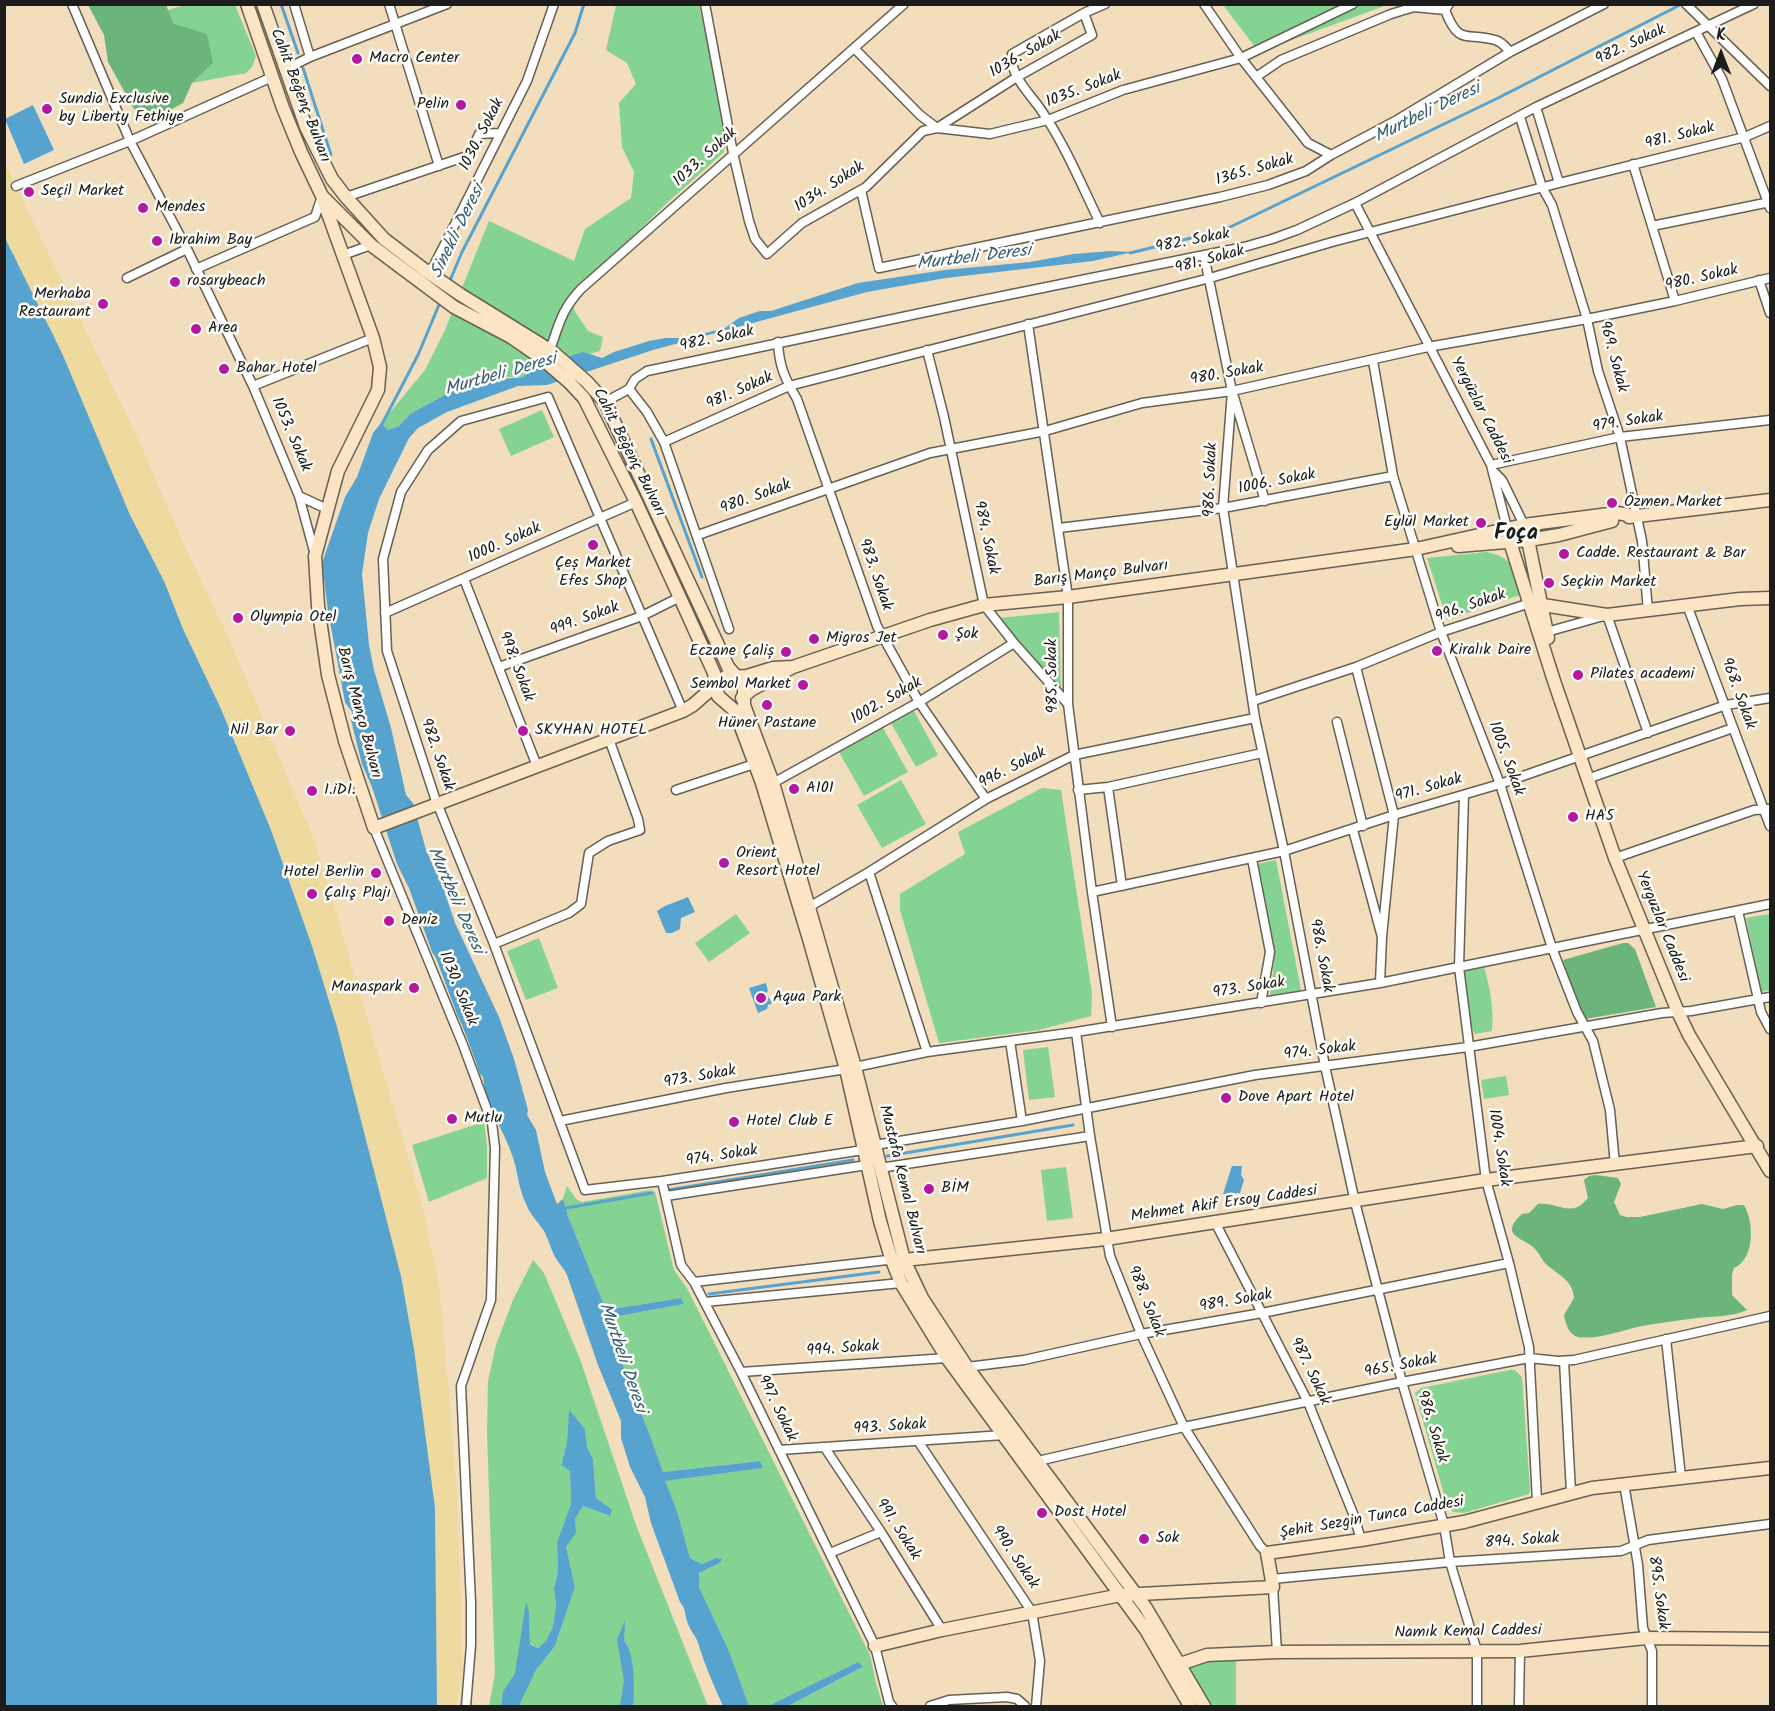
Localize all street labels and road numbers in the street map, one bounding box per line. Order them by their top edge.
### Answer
street label: 982. Sokak [1593,21,1669,71]
street label: Cahit Beğenç Bulvarı [265,26,333,166]
street label: 1036. Sokak [987,27,1065,83]
street label: 1035. Sokak [1044,67,1124,113]
street label: 1030. Sokak [457,96,509,174]
street label: 981. Sokak [1643,119,1717,155]
street label: 1033. Sokak [670,124,742,192]
street label: 1365. Sokak [1214,151,1296,191]
street label: 1034. Sokak [791,158,869,218]
street label: 982. Sokak [1154,225,1232,259]
street label: 981. Sokak [1173,243,1247,279]
street label: 980. Sokak [1664,261,1740,297]
street label: 969. Sokak [1593,319,1631,395]
street label: 982. Sokak [678,323,756,357]
street label: Yergüzlar Caddesi [1445,354,1515,468]
street label: 980. Sokak [1189,359,1265,391]
street label: 981. Sokak [704,369,776,415]
street label: Cahit Beğenç Bulvarı [587,385,669,521]
street label: 1053. Sokak [266,395,314,475]
street label: 979. Sokak [1591,408,1665,438]
street label: 986. Sokak [1201,442,1223,518]
street label: 1006. Sokak [1237,466,1317,500]
street label: 980. Sokak [718,476,794,520]
street label: 984. Sokak [968,499,1002,577]
street label: 1000. Sokak [466,519,544,569]
street label: 983. Sokak [853,536,895,614]
street label: Barış Manço Bulvarı [1033,557,1169,593]
street label: 996. Sokak [1433,586,1509,628]
street label: 999. Sokak [548,599,622,641]
street label: 998. Sokak [493,629,537,705]
street label: 985. Sokak [1044,639,1064,713]
street label: Barış Manço Bulvarı [331,645,385,781]
street label: 968. Sokak [1715,656,1759,732]
street label: 1002. Sokak [848,674,926,730]
street label: 982. Sokak [415,716,457,794]
street label: 1005. Sokak [1483,719,1527,799]
street label: 996. Sokak [976,744,1050,794]
street label: 971. Sokak [1393,770,1465,808]
street label: Yerguzlar Caddesi [1630,869,1692,985]
street label: 986. Sokak [1303,917,1337,995]
street label: 1030. Sokak [433,949,481,1029]
street label: 973. Sokak [1212,974,1286,1004]
street label: 974. Sokak [1283,1038,1357,1066]
street label: 973. Sokak [662,1062,738,1094]
street label: Mustafa Kemal Bulvarı [873,1103,929,1257]
street label: 1004. Sokak [1482,1108,1514,1188]
street label: 974. Sokak [685,1142,759,1172]
street label: Mehmet Akif Ersoy Caddesi [1130,1182,1318,1228]
street label: 988. Sokak [1122,1263,1168,1341]
street label: 989. Sokak [1198,1286,1274,1318]
street label: 987. Sokak [1284,1335,1334,1409]
street label: 994. Sokak [806,1338,880,1362]
street label: 965. Sokak [1363,1351,1439,1383]
street label: 997. Sokak [752,1373,800,1445]
street label: 986. Sokak [1411,1388,1451,1466]
street label: 993. Sokak [853,1416,927,1440]
street label: Şehit Sezgin Tunca Caddesi [1278,1493,1466,1545]
street label: 991. Sokak [870,1496,924,1564]
street label: 990. Sokak [986,1523,1042,1593]
street label: 894. Sokak [1484,1530,1560,1554]
street label: 895. Sokak [1642,1555,1672,1631]
street label: Namık Kemal Caddesi [1394,1622,1542,1644]

